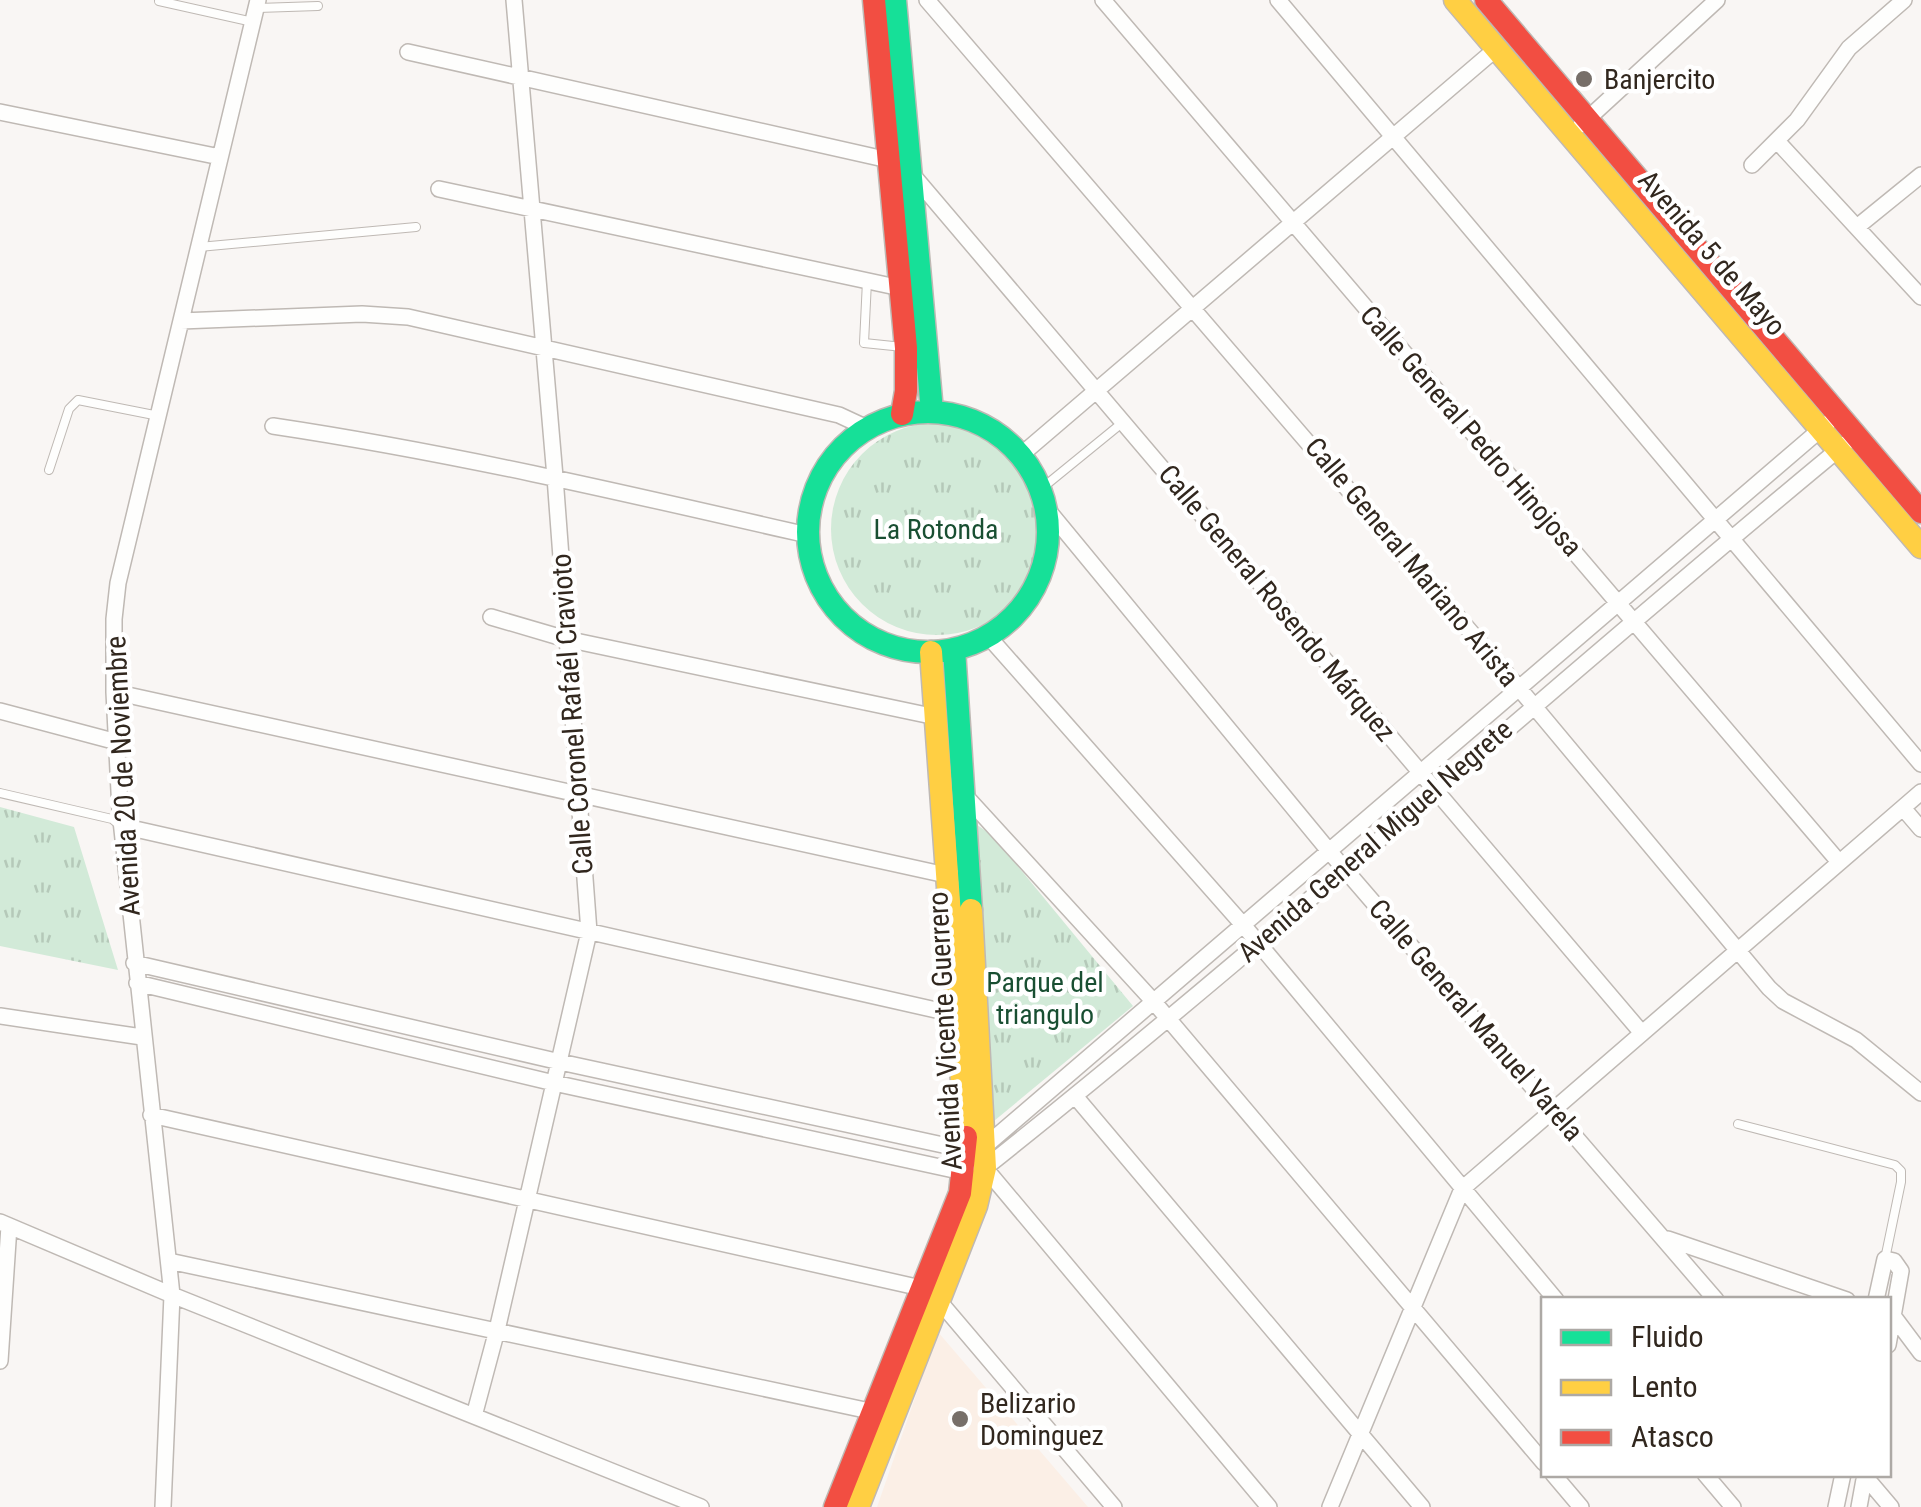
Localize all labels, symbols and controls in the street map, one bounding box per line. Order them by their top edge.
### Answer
place label: Banjercito [1604,63,1715,96]
marker: Banjercito [1573,68,1595,90]
street label: Avenida 5 de Mayo [1631,164,1793,342]
street label: Calle General Pedro Hinojosa [1353,299,1589,563]
street label: Calle General Mariano Arista [1298,431,1526,693]
street label: Calle General Rosendo Márquez [1152,458,1402,748]
park label: La Rotonda [873,513,999,546]
street label: Calle Coronel Rafaél Cravioto [544,552,600,876]
street label: Avenida 20 de Noviembre [99,635,147,917]
street label: Avenida General Miguel Negrete [1231,713,1519,969]
street label: Avenida Vicente Guerrero [921,891,969,1171]
street label: Calle General Manuel Varela [1362,892,1590,1148]
park label: Parque del triangulo [986,966,1104,1031]
legend [1541,1297,1891,1477]
text: Fluido [1631,1319,1704,1354]
text: Lento [1631,1369,1698,1404]
place label: Belizario Dominguez [980,1387,1104,1452]
marker: Belizario Dominguez [949,1408,971,1430]
text: Atasco [1631,1419,1714,1454]

